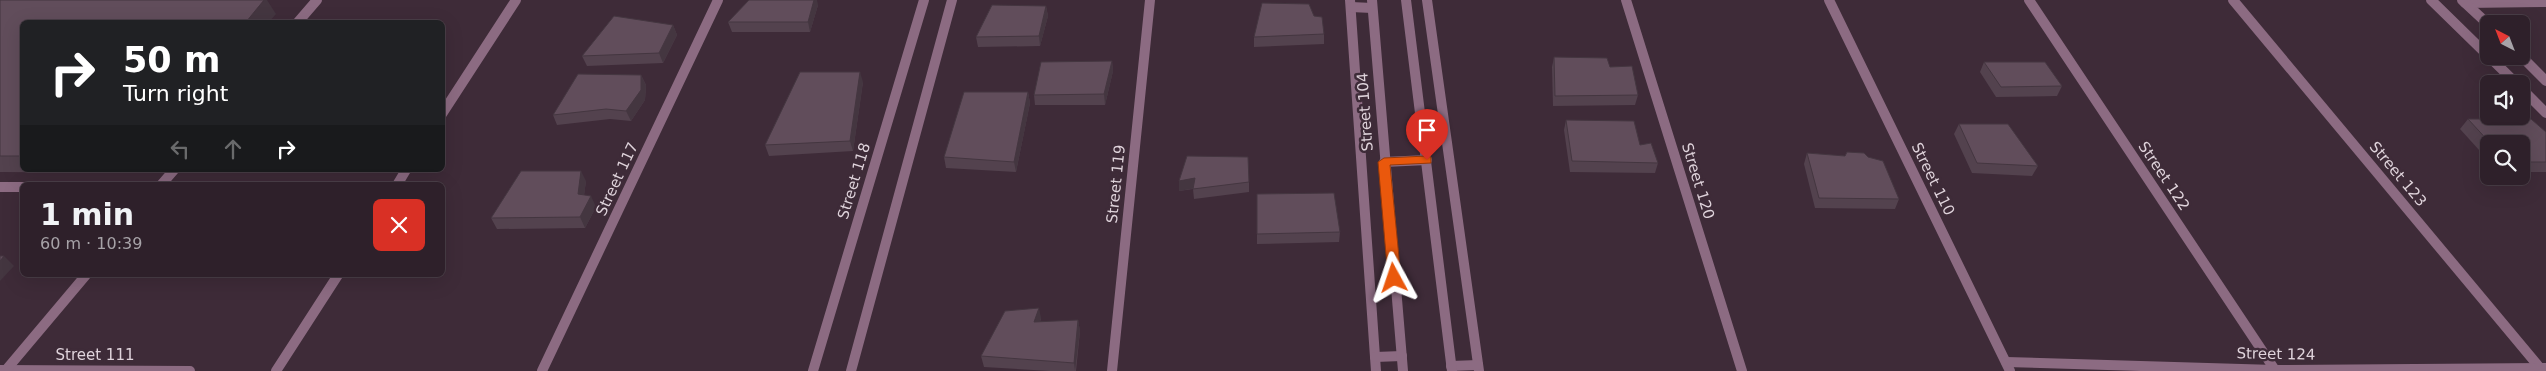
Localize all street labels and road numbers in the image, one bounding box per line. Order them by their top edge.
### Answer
street label: Street 104 [1353,72,1377,152]
street label: Street 122 [2134,138,2194,214]
street label: Street 123 [2366,138,2430,210]
street label: Street 117 [592,139,642,219]
street label: Street 110 [1908,140,1958,218]
street label: Street 118 [834,141,874,221]
street label: Street 120 [1678,141,1718,221]
street label: Street 119 [1103,144,1129,224]
street label: Street 124 [2236,344,2316,364]
street label: Street 111 [56,346,134,364]

